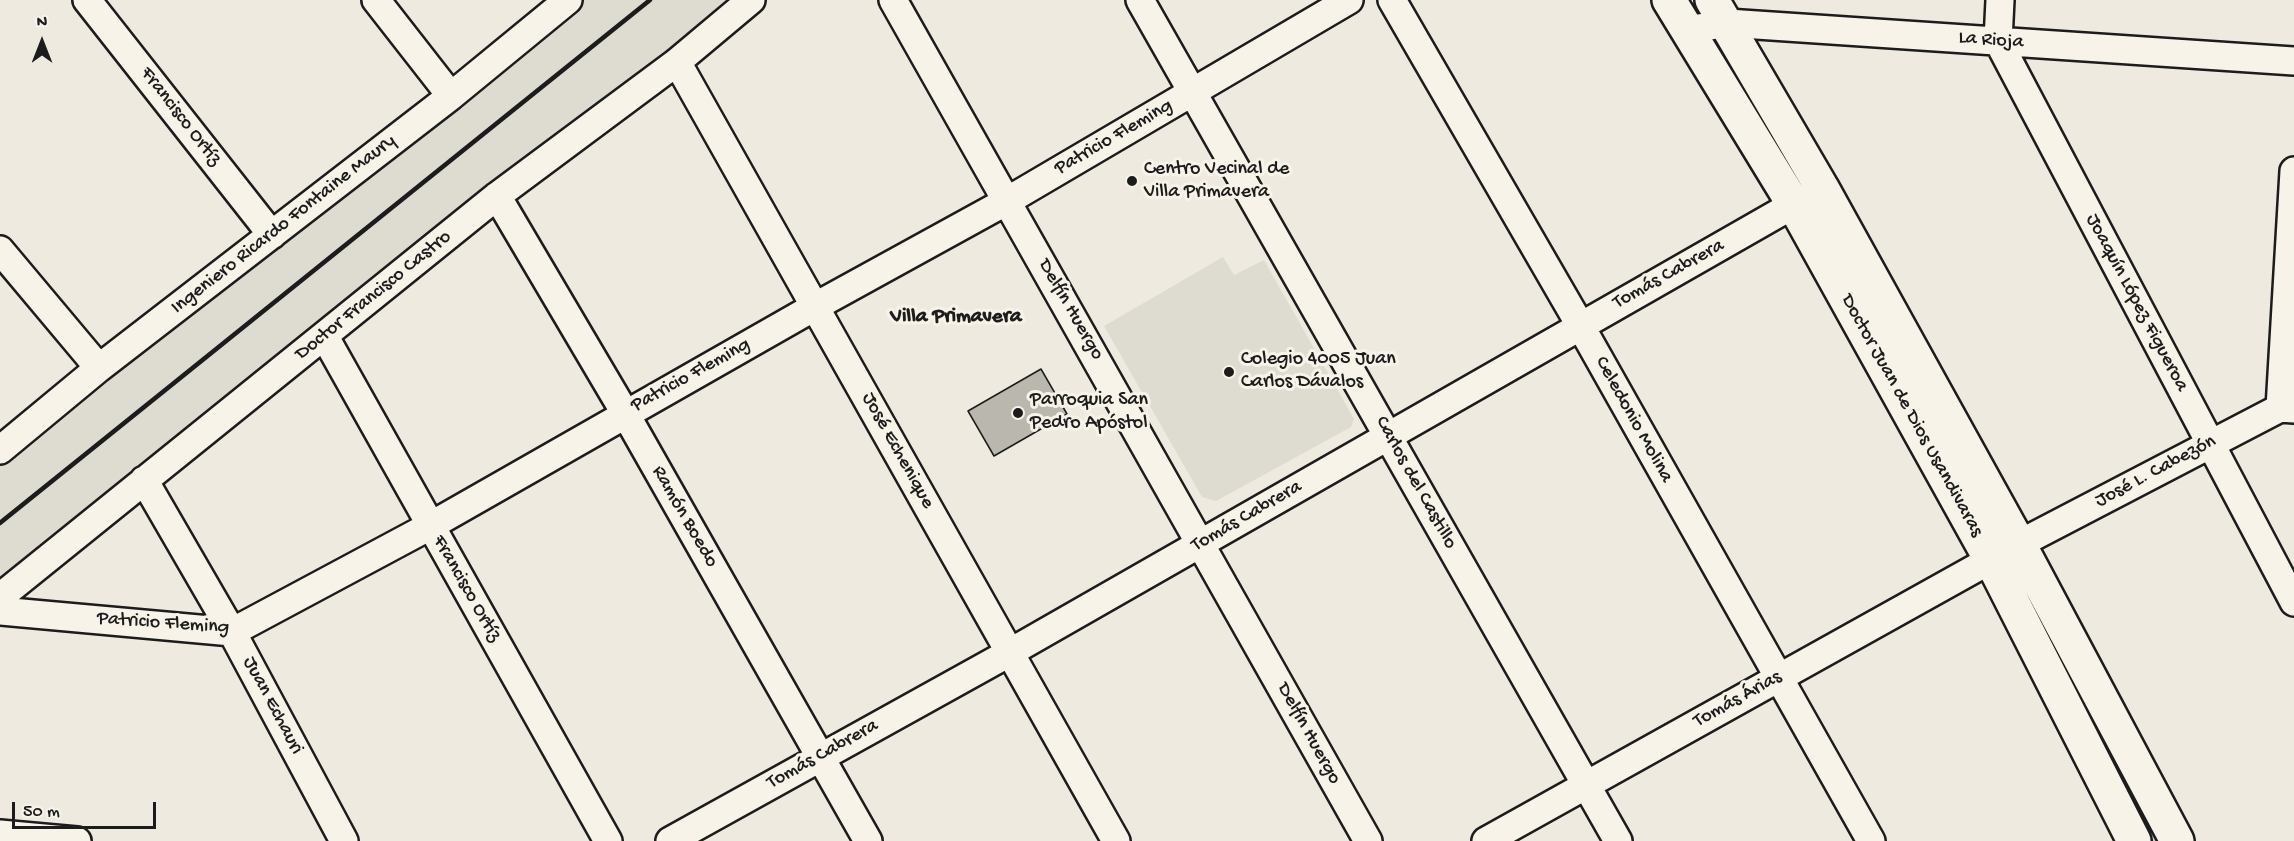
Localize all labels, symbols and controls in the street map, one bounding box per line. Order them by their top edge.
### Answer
north arrow [12,12,72,72]
text: N [37,14,47,33]
street label: La Rioja [1958,27,2024,55]
street label: Francisco Ortíz [134,63,226,171]
street label: Patricio Fleming [1051,95,1177,181]
street label: Ingeniero Ricardo Fontaine Maury [167,130,401,320]
place label: Centro Vecinal de Villa Primavera [1144,158,1289,205]
marker: Centro Vecinal de Villa Primavera [1125,174,1139,188]
street label: Joaquín López Figueroa [2079,210,2193,396]
street label: Doctor Francisco Castro [291,226,457,366]
street label: Tomás Cabrera [1609,235,1729,315]
street label: Delfín Huergo [1032,255,1108,365]
street label: Doctor Juan de Dios Usandivaras [1834,291,1988,541]
district label: Villa Primavera [890,305,1022,331]
street label: Patricio Fleming [627,333,755,419]
place label: Colegio 4005 Juan Carlos Dávalos [1241,348,1396,395]
street label: Celedonio Molina [1588,353,1678,487]
marker: Colegio 4005 Juan Carlos Dávalos [1222,365,1236,379]
street label: José Echenique [855,389,939,513]
place label: Parroquia San Pedro Apóstol [1030,389,1148,436]
marker: Parroquia San Pedro Apóstol [1011,406,1025,420]
street label: Carlos del Castillo [1369,412,1461,554]
street label: José L. Cabezón [2092,430,2220,514]
street label: Ramón Boedo [645,462,723,572]
street label: Tomás Cabrera [1187,476,1307,558]
street label: Francisco Ortíz [426,532,506,646]
street label: Patricio Fleming [96,607,230,641]
street label: Juan Echauri [236,653,308,759]
street label: Tomás Árias [1690,666,1786,734]
street label: Delfín Huergo [1270,679,1346,789]
street label: Tomás Cabrera [763,715,883,795]
scale bar [15,790,159,828]
text: 50 m [23,802,60,823]

